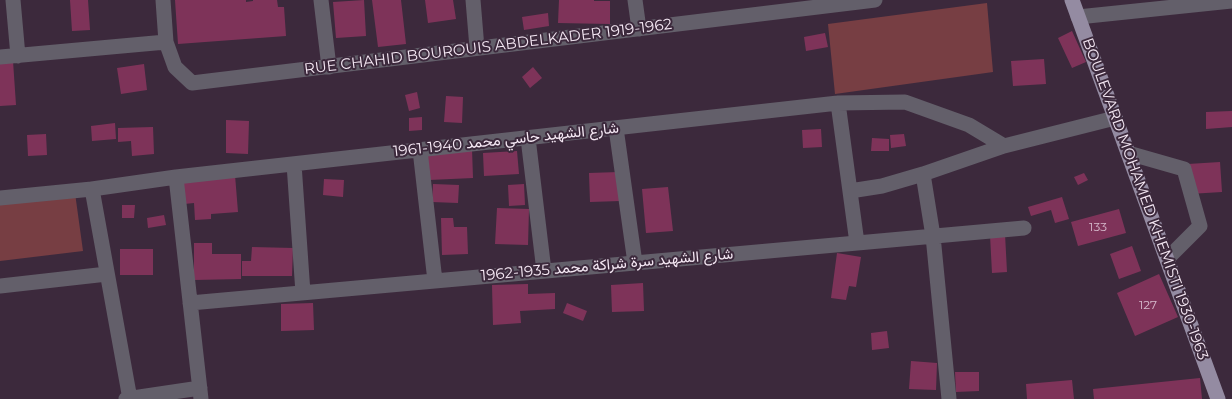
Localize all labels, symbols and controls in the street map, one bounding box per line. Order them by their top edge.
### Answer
street label: RUE CHAHID BOUROUIS ABDELKADER 1919-1962 [303,15,673,79]
street label: BOULEVARD MOHAMED KHEMISTI 1930-1963 [1078,36,1212,362]
street label: شارع الشهيد حاسي محمد 1940-1961 [392,119,620,161]
house number: 133 [1089,220,1107,234]
street label: شارع الشهيد سرة شراكة محمد 1935-1962 [480,245,734,285]
house number: 127 [1139,298,1157,312]

